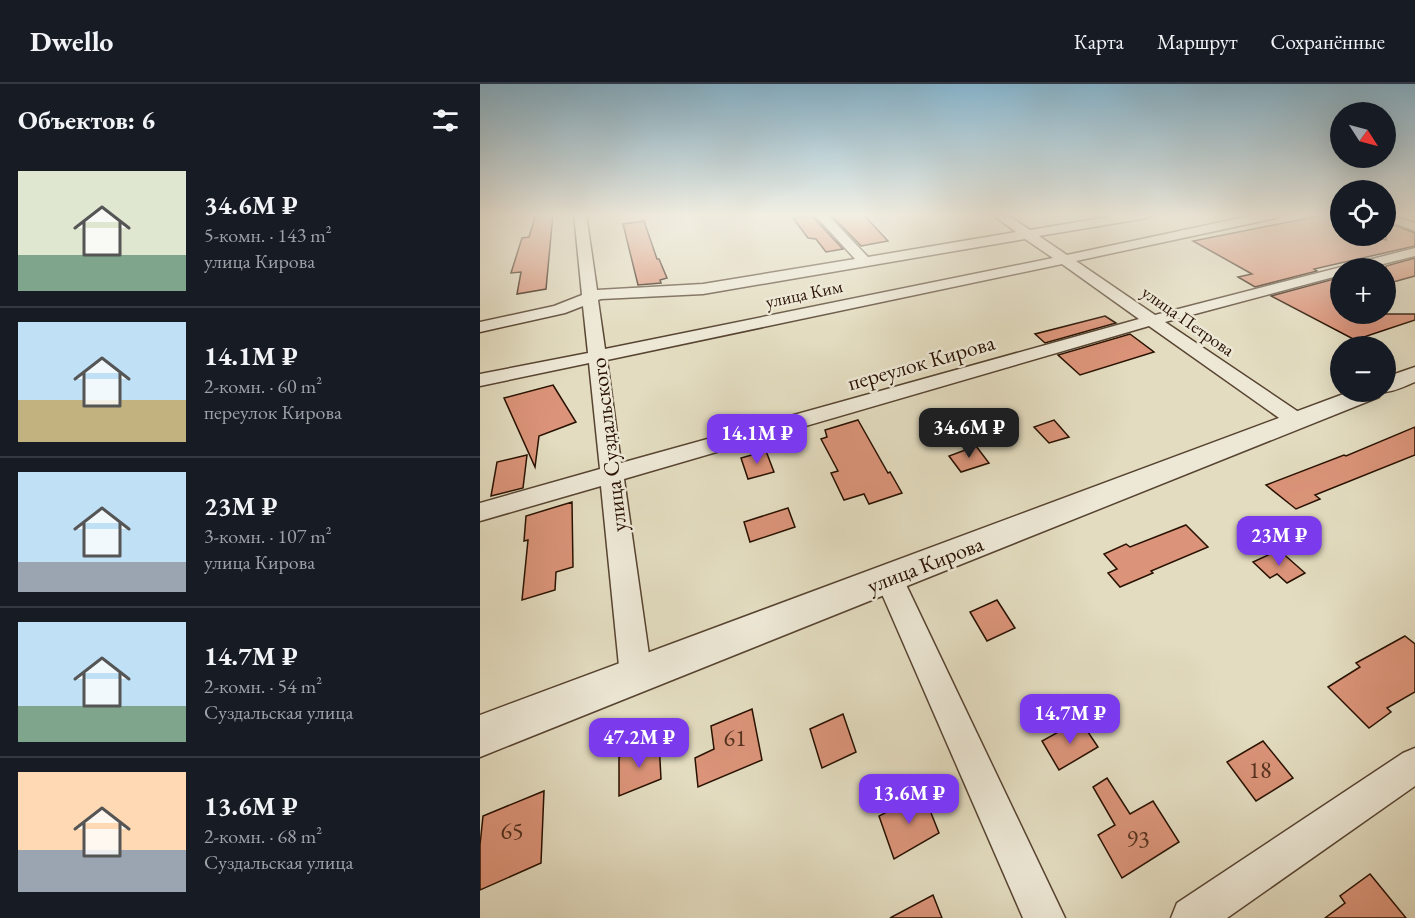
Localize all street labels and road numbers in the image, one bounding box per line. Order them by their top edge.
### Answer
street label: улица Ким [763,274,845,313]
street label: улица Петрова [1137,280,1240,361]
street label: переулок Кирова [844,328,998,397]
street label: улица Суздальского [583,356,634,534]
street label: улица Кирова [863,529,988,600]

